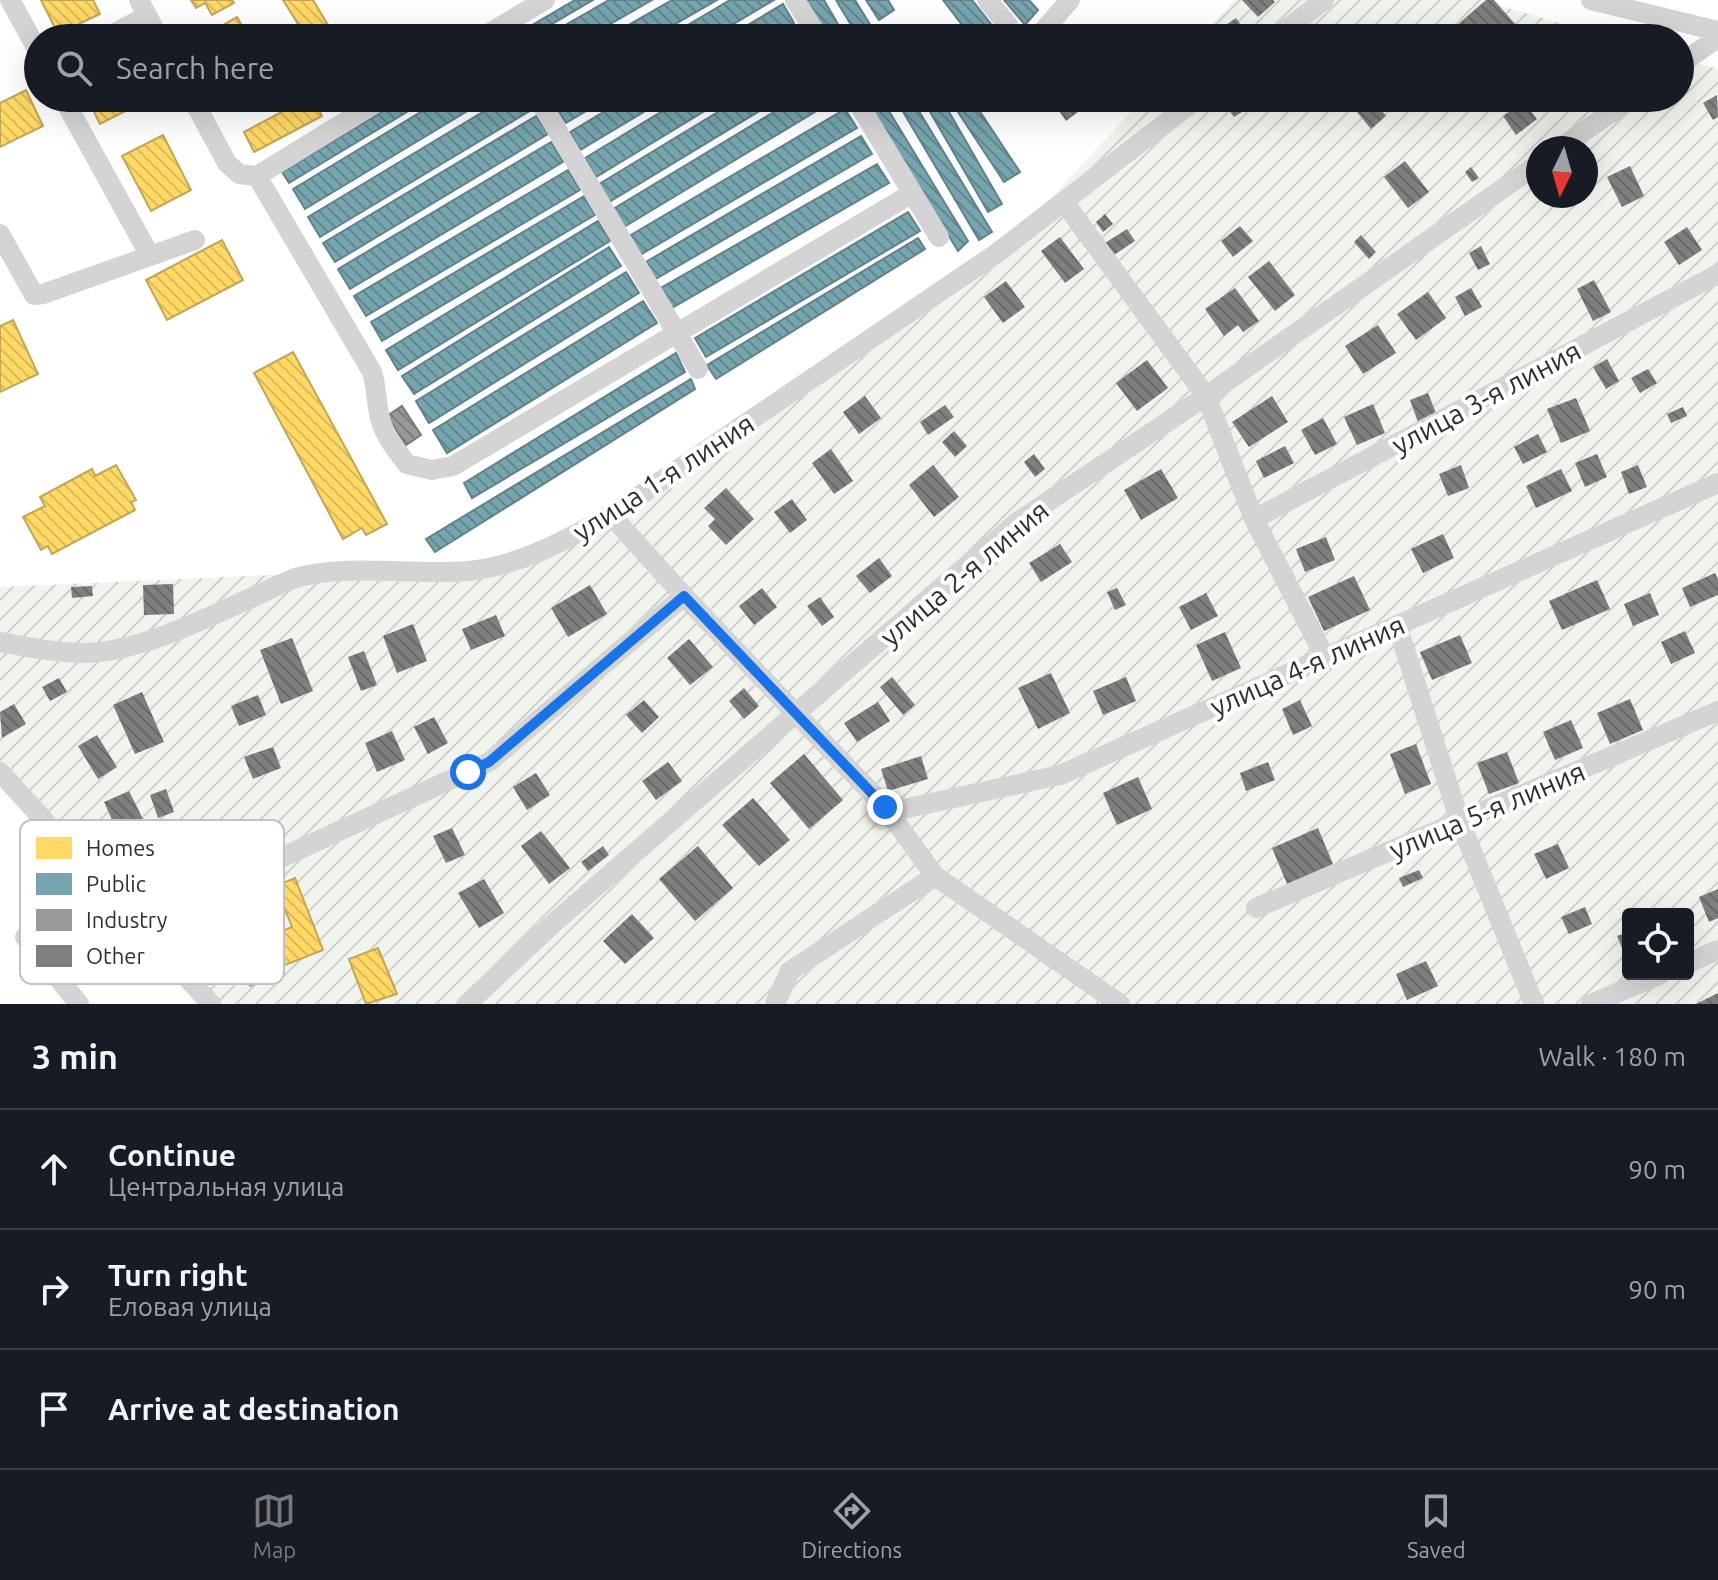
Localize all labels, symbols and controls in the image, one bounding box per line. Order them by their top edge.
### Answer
search box [24,24,1694,112]
icon: search [52,46,96,90]
text: Search here [116,51,275,85]
north arrow [1526,136,1598,208]
street label: улица 3-я линия [1386,334,1586,460]
street label: улица 1-я линия [567,407,759,547]
street label: улица 2-я линия [874,494,1054,652]
street label: улица 4-я линия [1205,608,1409,722]
route start [450,754,486,790]
street label: улица 5-я линия [1385,755,1589,865]
route end [867,789,903,825]
legend [20,820,284,984]
text: Homes [86,835,155,860]
text: Public [86,871,146,896]
text: Industry [86,907,168,932]
map controls [1622,908,1694,980]
button: locate [1622,908,1694,980]
text: Other [86,943,145,968]
text: 3 min [32,1037,118,1075]
text: Walk · 180 m [1538,1042,1686,1071]
text: Continue [108,1138,236,1172]
icon: ahead [32,1147,76,1191]
text: 90 m [1628,1155,1686,1184]
text: Центральная улица [108,1172,344,1201]
text: Turn right [108,1258,248,1292]
icon: right [32,1267,76,1311]
text: 90 m [1628,1275,1686,1304]
text: Еловая улица [108,1292,272,1321]
icon: arrive [32,1387,76,1431]
text: Arrive at destination [108,1392,400,1426]
tab: Map [252,1489,296,1562]
tab: Directions [801,1489,902,1562]
tab: Saved [1407,1489,1466,1562]

